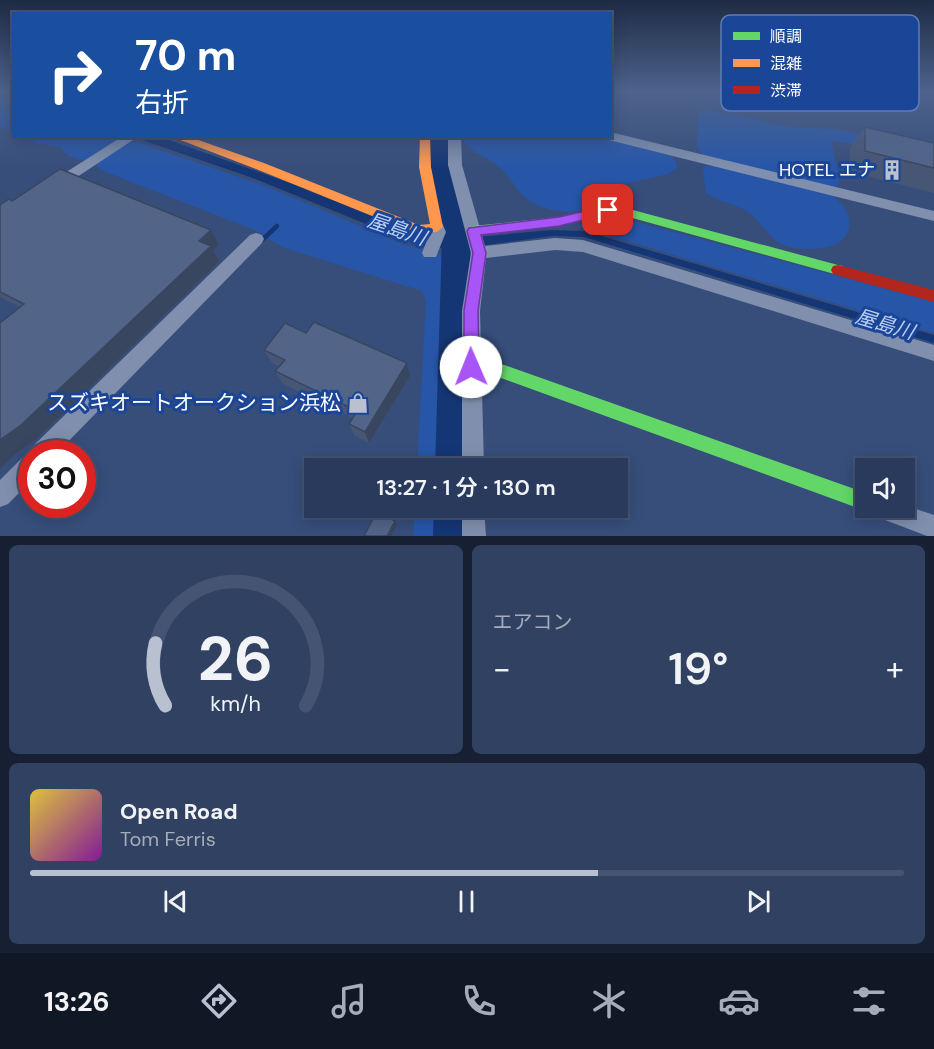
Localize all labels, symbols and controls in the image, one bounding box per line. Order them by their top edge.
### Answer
legend [721,15,919,111]
text: 順調 [770,26,802,47]
text: 70 m [135,28,236,83]
icon: right [36,36,114,114]
text: 混雑 [770,53,802,74]
text: 渋滞 [770,80,802,101]
text: 右折 [135,85,189,120]
place label: HOTEL エナ [779,158,875,182]
building icon: HOTEL エナ [880,158,904,182]
pin [582,184,633,235]
icon: arrive [591,193,624,226]
water label: 屋島川 [364,207,431,252]
water label: 屋島川 [853,303,919,346]
position arrow [439,335,503,399]
place label: スズキオートオークション浜松 [47,389,341,417]
shop icon: スズキオートオークション浜松 [346,391,370,415]
speed limit sign: 30 [18,440,96,518]
map controls [855,458,915,518]
button: sound [855,458,915,518]
text: 13:27 · 1 分 · 130 m [376,473,556,502]
text: エアコン [493,609,573,635]
text: 26 [198,618,274,699]
text: 19° [668,639,728,698]
text: − [493,647,511,690]
text: + [886,647,904,690]
text: km/h [210,691,261,719]
text: Open Road [120,797,238,826]
text: Tom Ferris [120,826,216,852]
icon: previous [159,885,192,918]
icon: pause [450,885,483,918]
icon: next [742,885,775,918]
icon: directions [198,980,240,1022]
icon: music [328,980,370,1022]
icon: phone [458,980,500,1022]
icon: climate [588,980,630,1022]
icon: car [718,980,760,1022]
icon: filters [848,980,890,1022]
text: 13:26 [44,984,110,1019]

